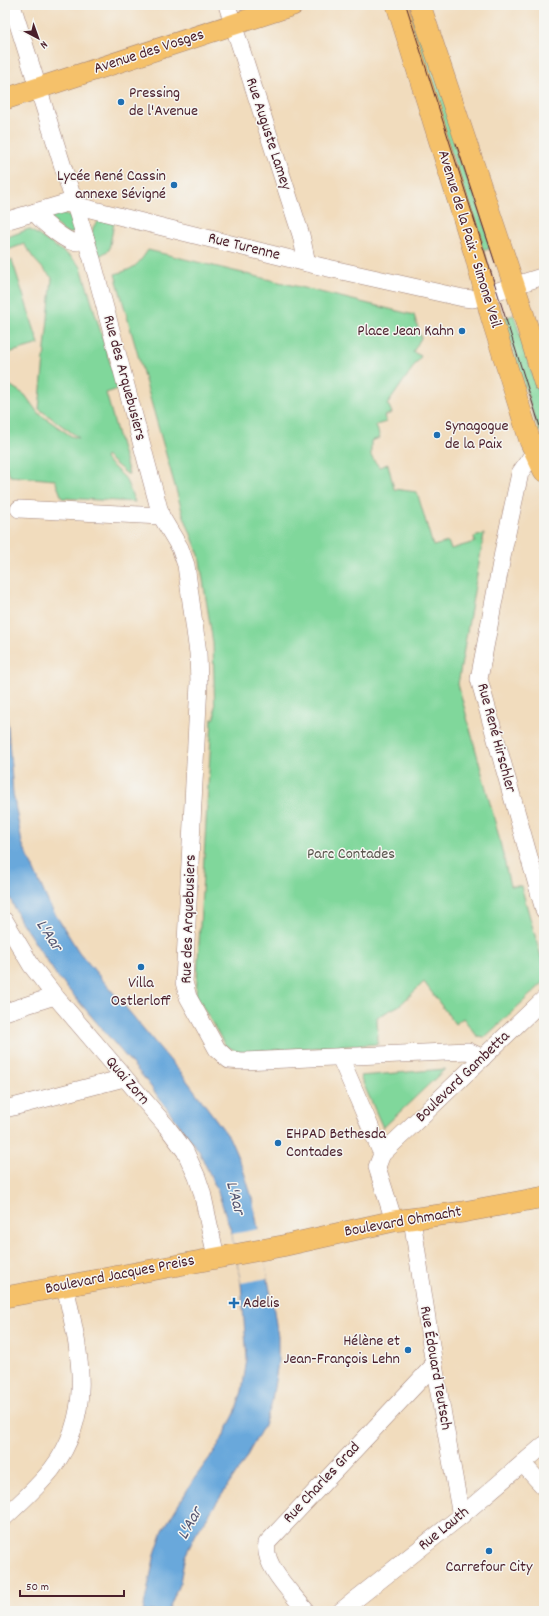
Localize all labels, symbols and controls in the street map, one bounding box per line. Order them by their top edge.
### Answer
north arrow [18,18,58,58]
street label: Avenue des Vosges [91,23,207,81]
text: N [36,36,51,52]
street label: Rue Auguste Lamey [239,75,297,194]
place label: Pressing de l'Avenue [129,82,198,123]
marker: Pressing de l'Avenue [116,97,126,107]
street label: Avenue de la Paix - Simone Veil [431,147,507,331]
place label: Lycée René Cassin annexe Sévigné [57,165,166,206]
marker: Lycée René Cassin annexe Sévigné [169,180,179,190]
street label: Rue Turenne [206,227,282,267]
street label: Rue des Arquebusiers [96,313,152,444]
place label: Place Jean Kahn [357,320,454,343]
marker: Place Jean Kahn [457,326,467,336]
place label: Synagogue de la Paix [445,415,509,456]
marker: Synagogue de la Paix [432,430,442,440]
street label: Rue René Hirschler [470,681,522,795]
park label: Parc Contades [307,843,395,866]
street label: Rue des Arquebusiers [175,854,203,984]
water label: L'Aar [29,915,68,958]
marker: Villa Ostlerloff [136,962,146,972]
place label: Villa Ostlerloff [111,972,171,1013]
street label: Boulevard Gambetta [411,1025,516,1128]
street label: Quai Zorn [99,1052,155,1110]
place label: EHPAD Bethesda Contades [286,1123,387,1164]
marker: EHPAD Bethesda Contades [273,1138,283,1148]
water label: L'Aar [218,1179,250,1219]
street label: Boulevard Ohmacht [343,1200,463,1244]
street label: Boulevard Jacques Preiss [43,1249,197,1301]
place label: Adelis [243,1292,280,1315]
marker: Adelis [228,1297,240,1309]
street label: Rue Édouard Teutsch [413,1304,457,1432]
place label: Hélène et Jean-François Lehn [284,1330,400,1371]
marker: Hélène et Jean-François Lehn [403,1345,413,1355]
street label: Rue Charles Grad [278,1437,366,1529]
street label: Rue Lauth [414,1501,474,1557]
water label: L'Aar [172,1502,211,1545]
marker: Carrefour City [484,1546,494,1556]
place label: Carrefour City [446,1556,533,1579]
scale bar [20,1572,124,1598]
text: 50 m [26,1579,49,1596]

